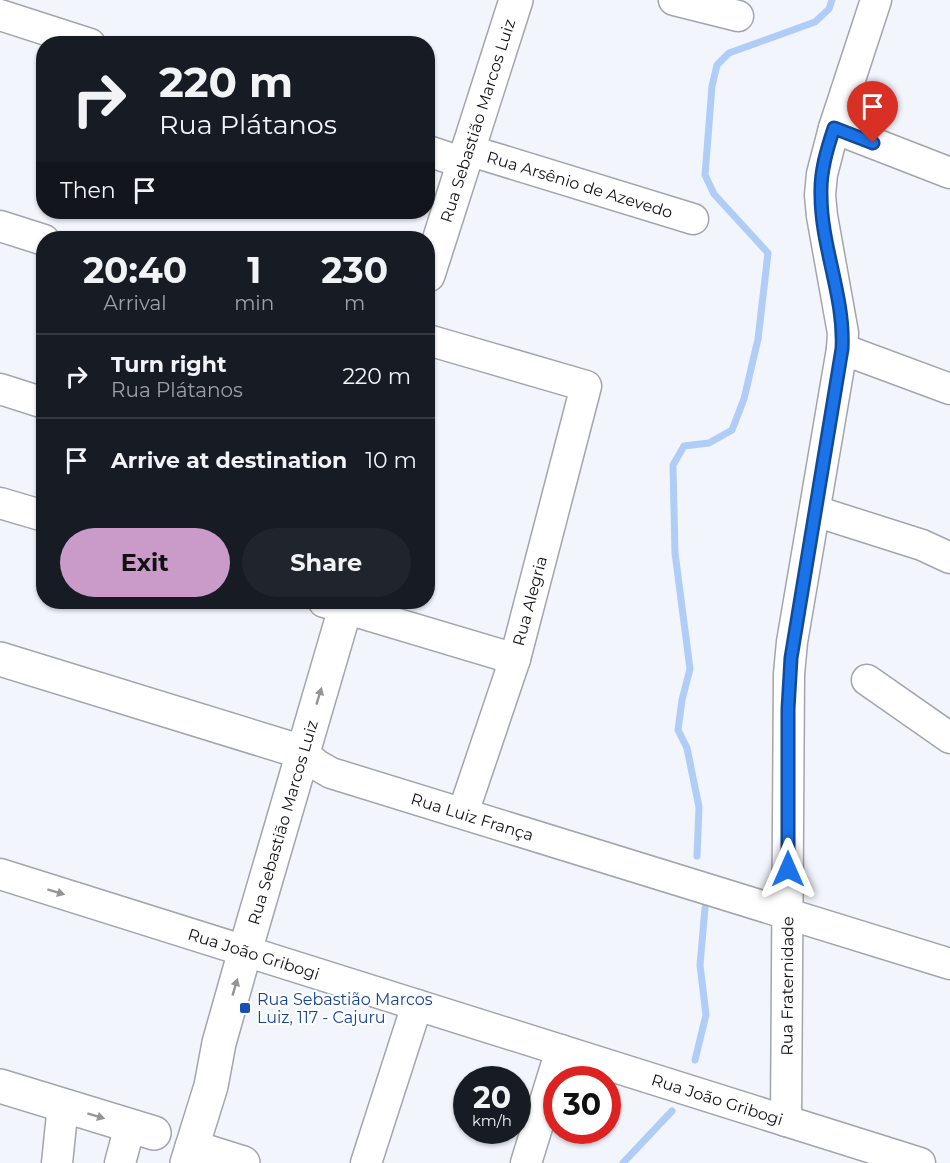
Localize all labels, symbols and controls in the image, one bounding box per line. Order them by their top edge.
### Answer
street label: Rua Sebastião Marcos Luiz [436,17,519,225]
text: 220 m [159,56,293,108]
icon: right [60,60,138,138]
pin [847,81,898,143]
icon: arrive [856,90,889,123]
text: Rua Plátanos [159,108,337,141]
street label: Rua Arsênio de Azevedo [485,147,675,222]
icon: arrive [128,174,161,207]
text: Then [60,177,116,204]
text: 20:40 [83,248,187,292]
text: 1 [247,248,261,292]
text: 230 [321,248,388,292]
text: Arrival [104,291,167,315]
text: min [234,291,274,315]
text: m [344,291,365,315]
text: Turn right [111,351,226,378]
icon: right [60,360,93,393]
text: 220 m [342,363,411,390]
text: Rua Plátanos [111,378,243,402]
icon: arrive [60,444,93,477]
text: Arrive at destination [111,447,347,474]
text: 10 m [365,447,417,474]
button: Exit [60,528,230,597]
button: Share [242,528,411,597]
street label: Rua Alegria [509,554,551,648]
one-way arrow [315,687,324,705]
street label: Rua Sebastião Marcos Luiz [244,718,322,927]
street label: Rua Luiz França [409,789,536,844]
position arrow [756,837,820,901]
one-way arrow [47,888,65,897]
street label: Rua Fraternidade [777,916,797,1056]
street label: Rua João Gribogi [186,924,322,983]
one-way arrow [231,978,240,996]
place label: Rua Sebastião Marcos Luiz, 117 - Cajuru [257,990,433,1027]
marker: Rua Sebastião Marcos Luiz, 117 - Cajuru [238,1001,252,1015]
speed limit sign: 30 [543,1066,621,1144]
street label: Rua João Gribogi [649,1070,786,1129]
text: 20 [473,1079,511,1116]
one-way arrow [87,1111,105,1121]
text: km/h [472,1111,512,1130]

